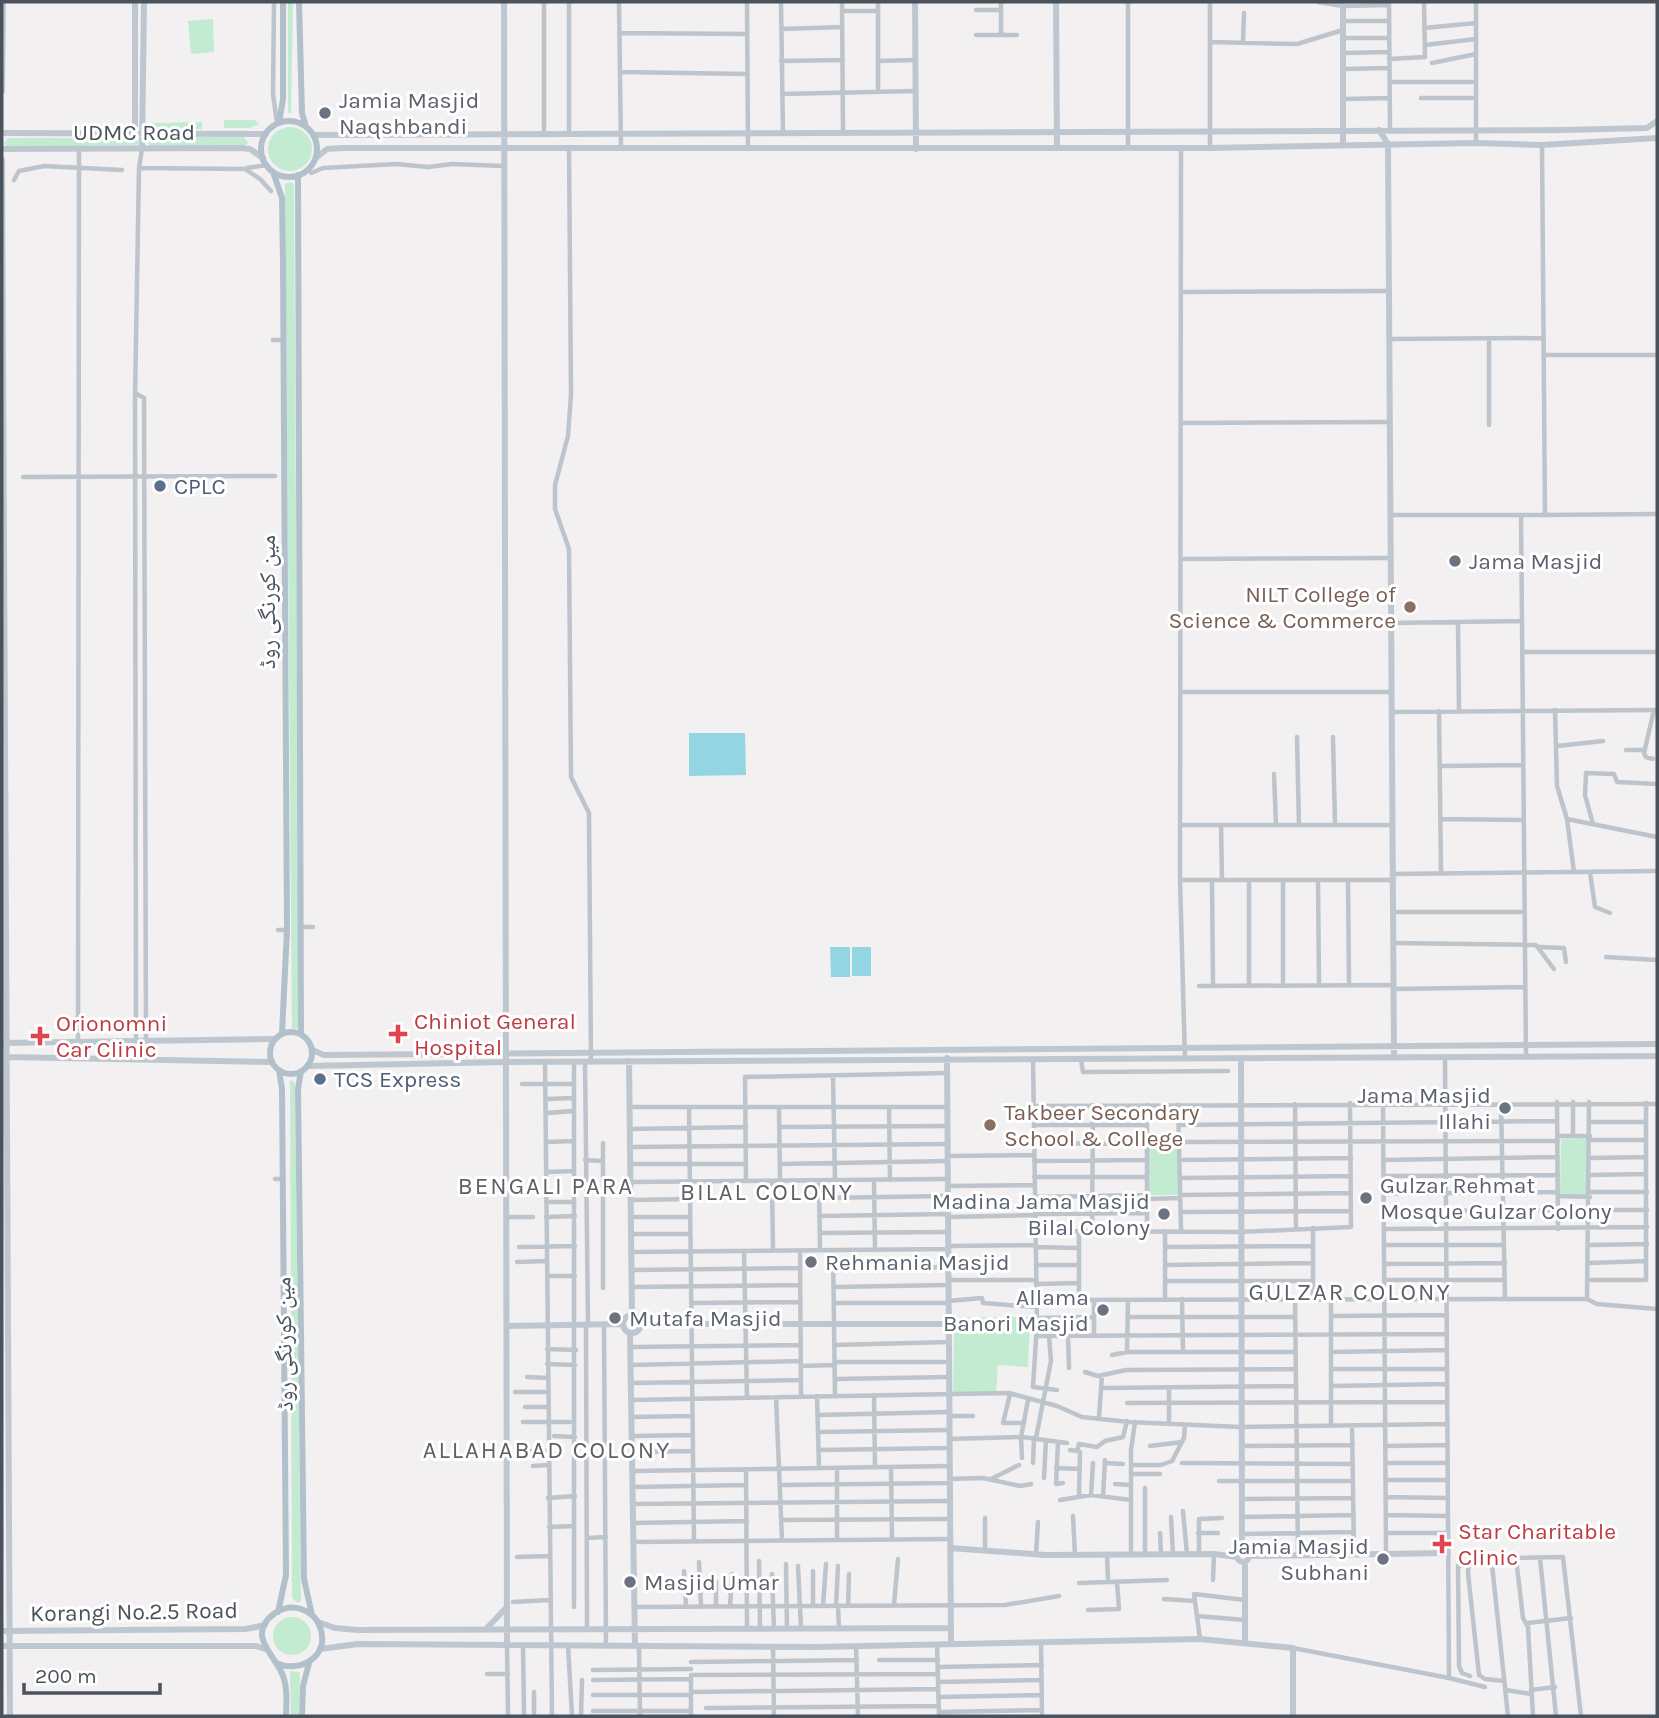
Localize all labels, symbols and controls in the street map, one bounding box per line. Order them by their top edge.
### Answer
place label: Jamia Masjid Naqshbandi [339,87,479,140]
marker: Jamia Masjid Naqshbandi [317,105,333,121]
street label: UDMC Road [73,119,195,146]
place label: CPLC [174,473,226,500]
marker: CPLC [152,478,168,494]
street label: مین کورنگی روڈ [254,535,281,669]
place label: Jama Masjid [1469,548,1603,575]
marker: Jama Masjid [1447,553,1463,569]
place label: NILT College of Science & Commerce [1169,581,1396,634]
marker: NILT College of Science & Commerce [1402,599,1418,615]
place label: Chiniot General Hospital [414,1008,576,1061]
place label: Orionomni Car Clinic [56,1010,167,1063]
marker: Chiniot General Hospital [388,1024,408,1044]
marker: Orionomni Car Clinic [30,1026,50,1046]
place label: TCS Express [334,1066,461,1093]
marker: TCS Express [312,1071,328,1087]
place label: Jama Masjid Illahi [1357,1082,1491,1135]
place label: Takbeer Secondary School & College [1004,1099,1200,1152]
marker: Jama Masjid Illahi [1497,1100,1513,1116]
marker: Takbeer Secondary School & College [982,1117,998,1133]
district label: BENGALI PARA [458,1172,634,1200]
place label: Gulzar Rehmat Mosque Gulzar Colony [1380,1172,1612,1225]
district label: BILAL COLONY [680,1178,854,1206]
place label: Madina Jama Masjid Bilal Colony [932,1188,1150,1241]
marker: Gulzar Rehmat Mosque Gulzar Colony [1358,1190,1374,1206]
marker: Madina Jama Masjid Bilal Colony [1156,1206,1172,1222]
place label: Rehmania Masjid [825,1249,1010,1276]
marker: Rehmania Masjid [803,1254,819,1270]
street label: مین کورنگی روڈ [269,1277,299,1411]
district label: GULZAR COLONY [1248,1278,1452,1306]
place label: Allama Banori Masjid [943,1284,1089,1337]
marker: Allama Banori Masjid [1095,1302,1111,1318]
place label: Mutafa Masjid [629,1305,782,1332]
marker: Mutafa Masjid [607,1310,623,1326]
district label: ALLAHABAD COLONY [423,1436,671,1464]
place label: Star Charitable Clinic [1458,1518,1616,1571]
place label: Jamia Masjid Subhani [1229,1533,1369,1586]
marker: Star Charitable Clinic [1432,1534,1452,1554]
marker: Jamia Masjid Subhani [1375,1551,1391,1567]
place label: Masjid Umar [644,1569,780,1596]
marker: Masjid Umar [622,1574,638,1590]
street label: Korangi No.2.5 Road [30,1597,238,1627]
scale bar [24,1652,161,1696]
text: 200 m [35,1664,97,1688]

